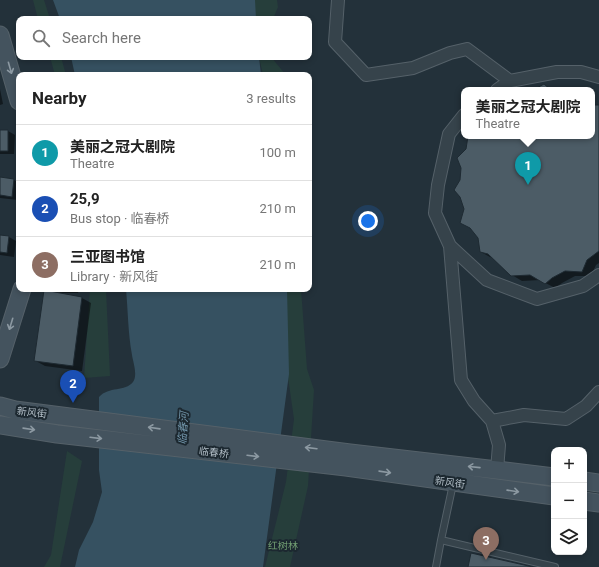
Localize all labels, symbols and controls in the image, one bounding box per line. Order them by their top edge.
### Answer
search box [16,16,312,60]
icon: search [30,27,52,49]
text: Search here [62,29,141,47]
one-way arrow [6,61,14,74]
popup [461,87,595,139]
text: Nearby [32,88,87,108]
text: 3 results [246,91,296,106]
text: 美丽之冠大剧院 [475,98,581,116]
text: Theatre [475,116,520,131]
text: 美丽之冠大剧院 [70,138,175,156]
text: 1 [41,145,49,160]
text: 100 m [259,145,296,160]
pin: 1 [515,152,541,185]
text: Theatre [70,156,114,171]
text: 25,9 [70,190,100,208]
text: 2 [41,201,49,216]
text: 210 m [259,201,296,216]
text: Bus stop · 临春桥 [70,211,170,226]
your location [358,211,378,231]
text: 三亚图书馆 [70,248,145,266]
text: 3 [41,257,49,272]
text: 210 m [259,257,296,272]
text: Library · 新风街 [70,269,158,284]
one-way arrow [7,318,14,331]
pin: 2 [60,370,86,403]
street label: 新风街 [16,405,47,420]
water label: 临春河 [176,409,191,445]
one-way arrow [148,424,161,432]
one-way arrow [22,426,35,433]
one-way arrow [89,434,102,442]
street label: 临春桥 [198,445,229,460]
one-way arrow [305,445,318,452]
map controls [551,447,587,555]
button: + [551,447,587,483]
one-way arrow [246,452,259,460]
one-way arrow [468,463,481,471]
one-way arrow [378,468,391,476]
street label: 新风街 [434,475,466,490]
button: − [551,483,587,519]
one-way arrow [506,487,519,495]
button: layers [551,519,587,555]
pin: 3 [473,527,499,560]
park label: 红树林 [268,540,298,551]

